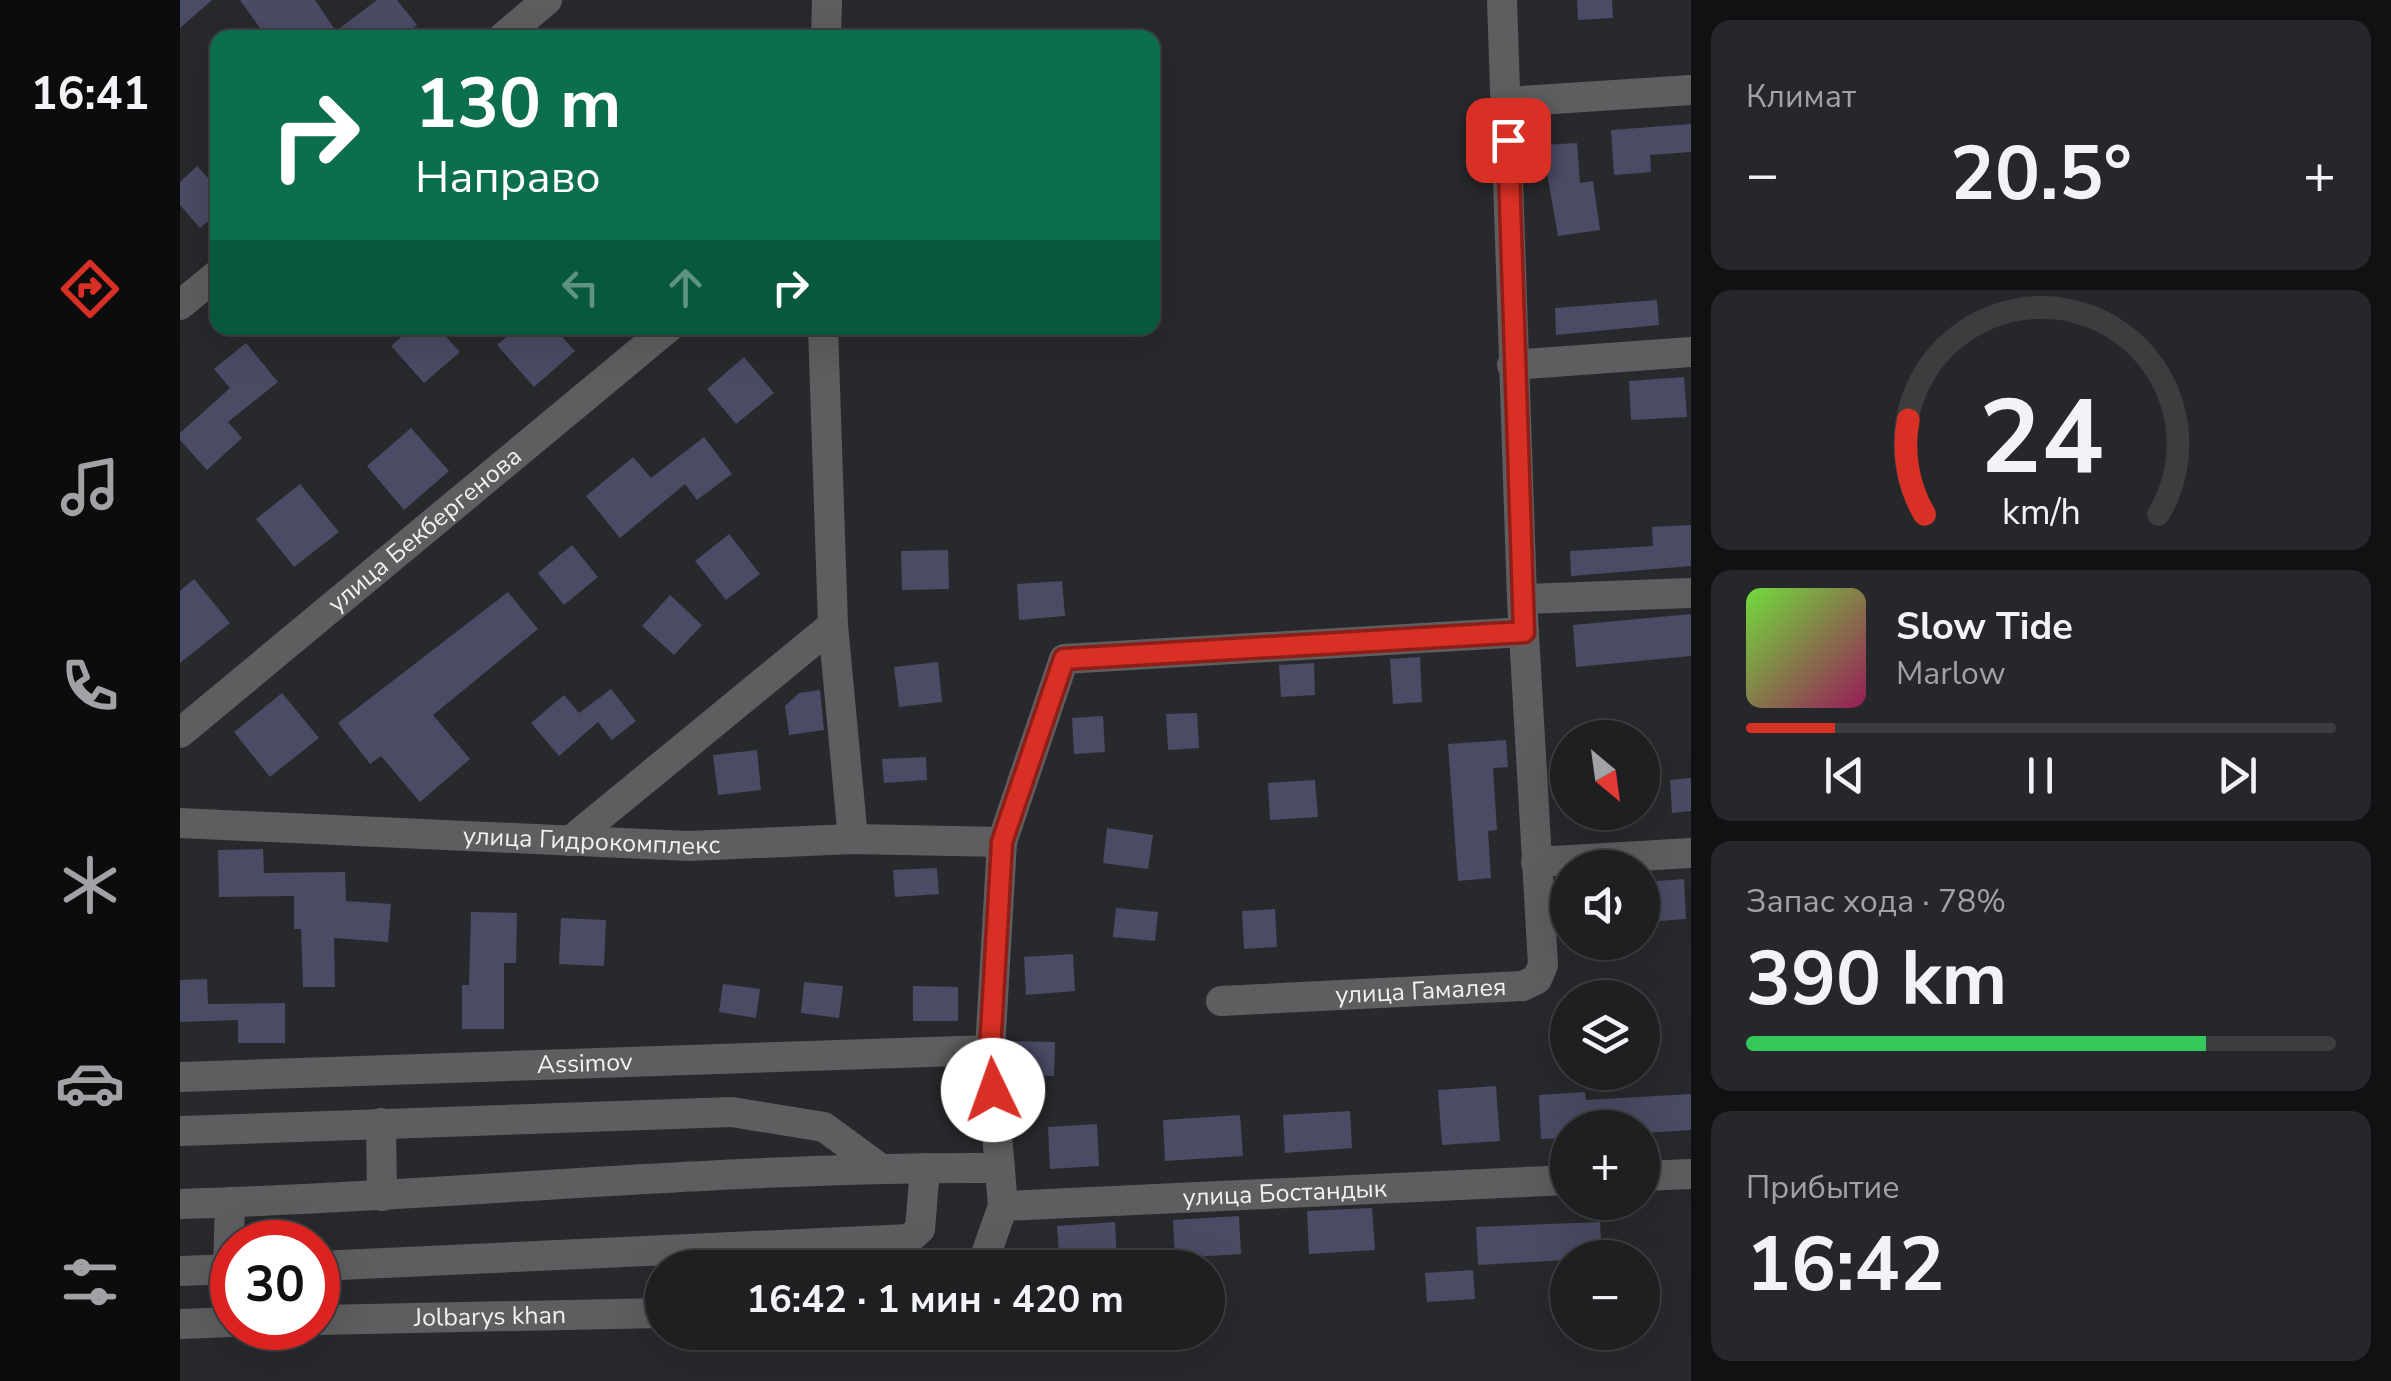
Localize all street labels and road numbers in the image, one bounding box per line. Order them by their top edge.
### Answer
street label: улица Бекбергенова [321,439,529,620]
street label: улица Гидрокомплекс [462,819,721,863]
street label: улица Гамалея [1334,970,1507,1012]
street label: Assimov [536,1045,633,1082]
street label: улица Бостандык [1182,1171,1388,1215]
street label: Jolbarys khan [413,1298,566,1335]

